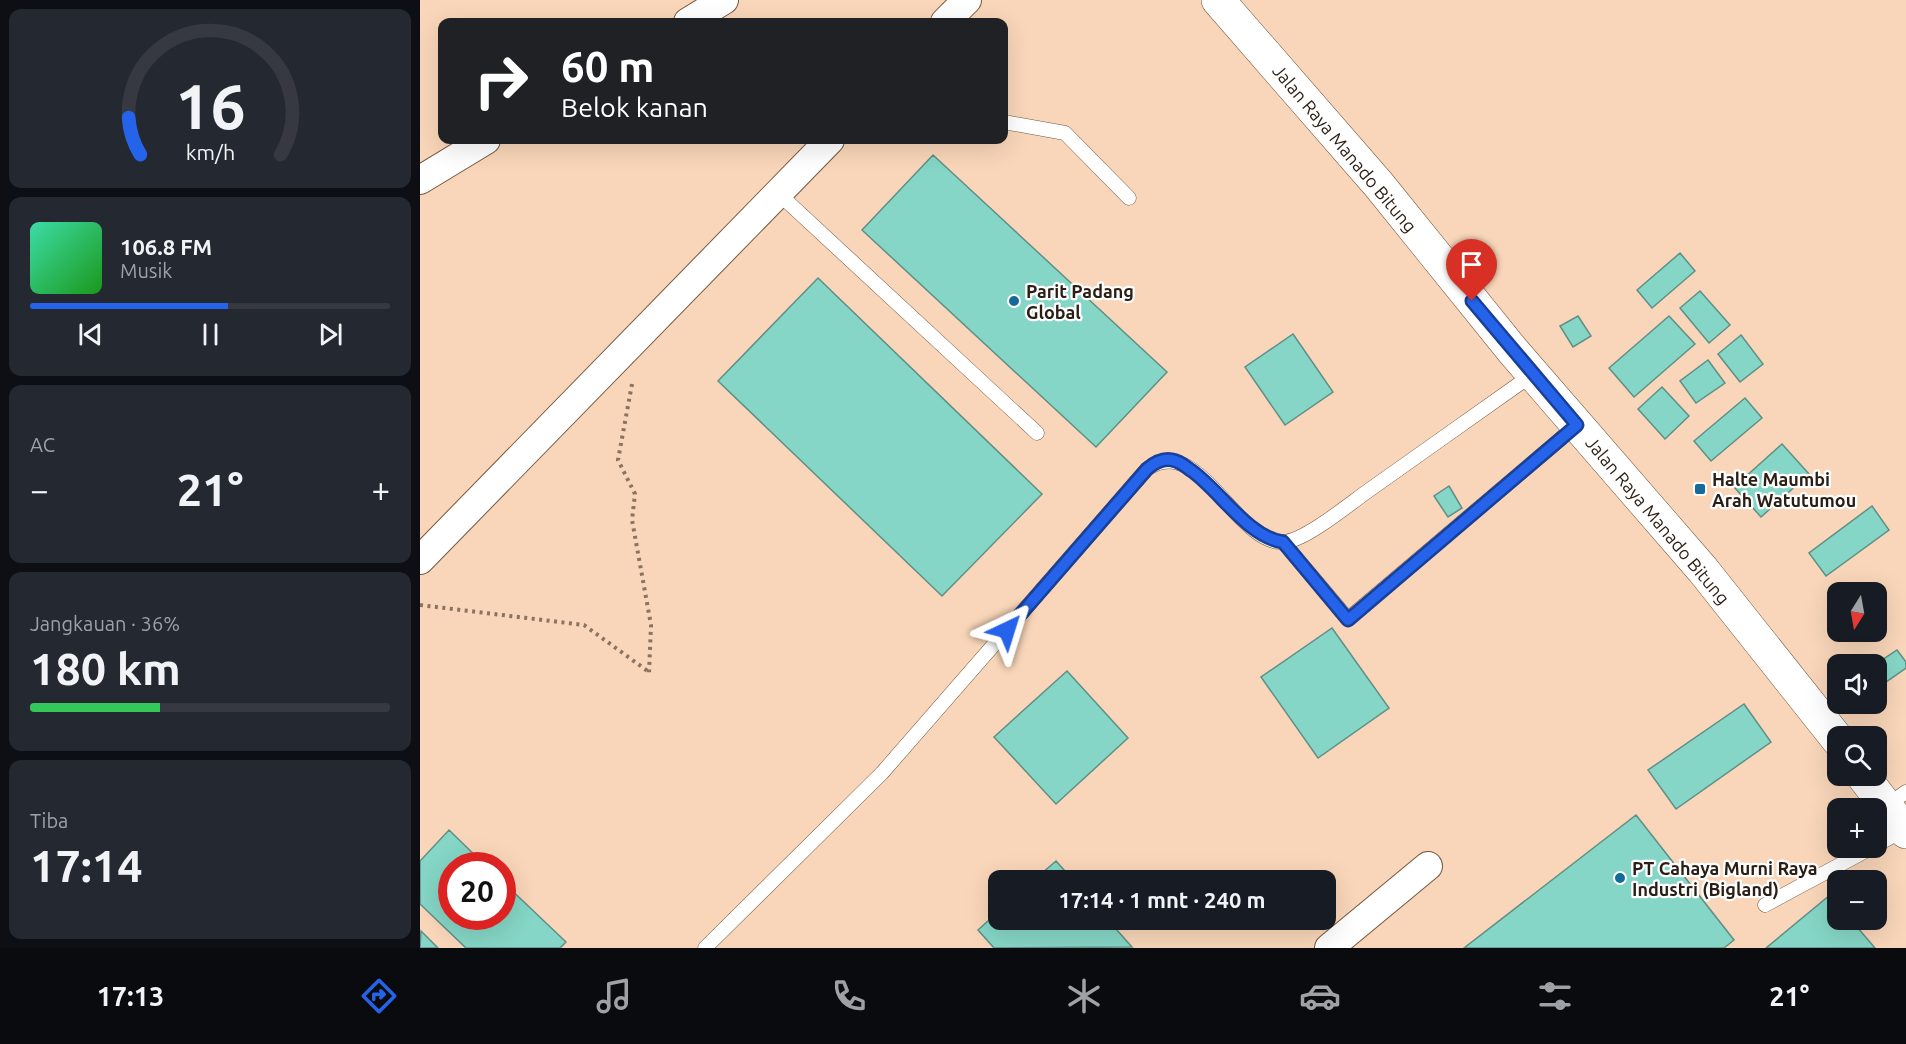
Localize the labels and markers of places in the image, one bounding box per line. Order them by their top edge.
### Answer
pin [1446,239,1497,301]
place label: Parit Padang Global [1026,281,1134,322]
marker: Parit Padang Global [1007,294,1021,308]
place label: Halte Maumbi Arah Watutumou [1712,469,1856,510]
marker: Halte Maumbi Arah Watutumou [1693,482,1707,496]
place label: PT Cahaya Murni Raya Industri (Bigland) [1632,858,1818,900]
marker: PT Cahaya Murni Raya Industri (Bigland) [1613,871,1627,885]

